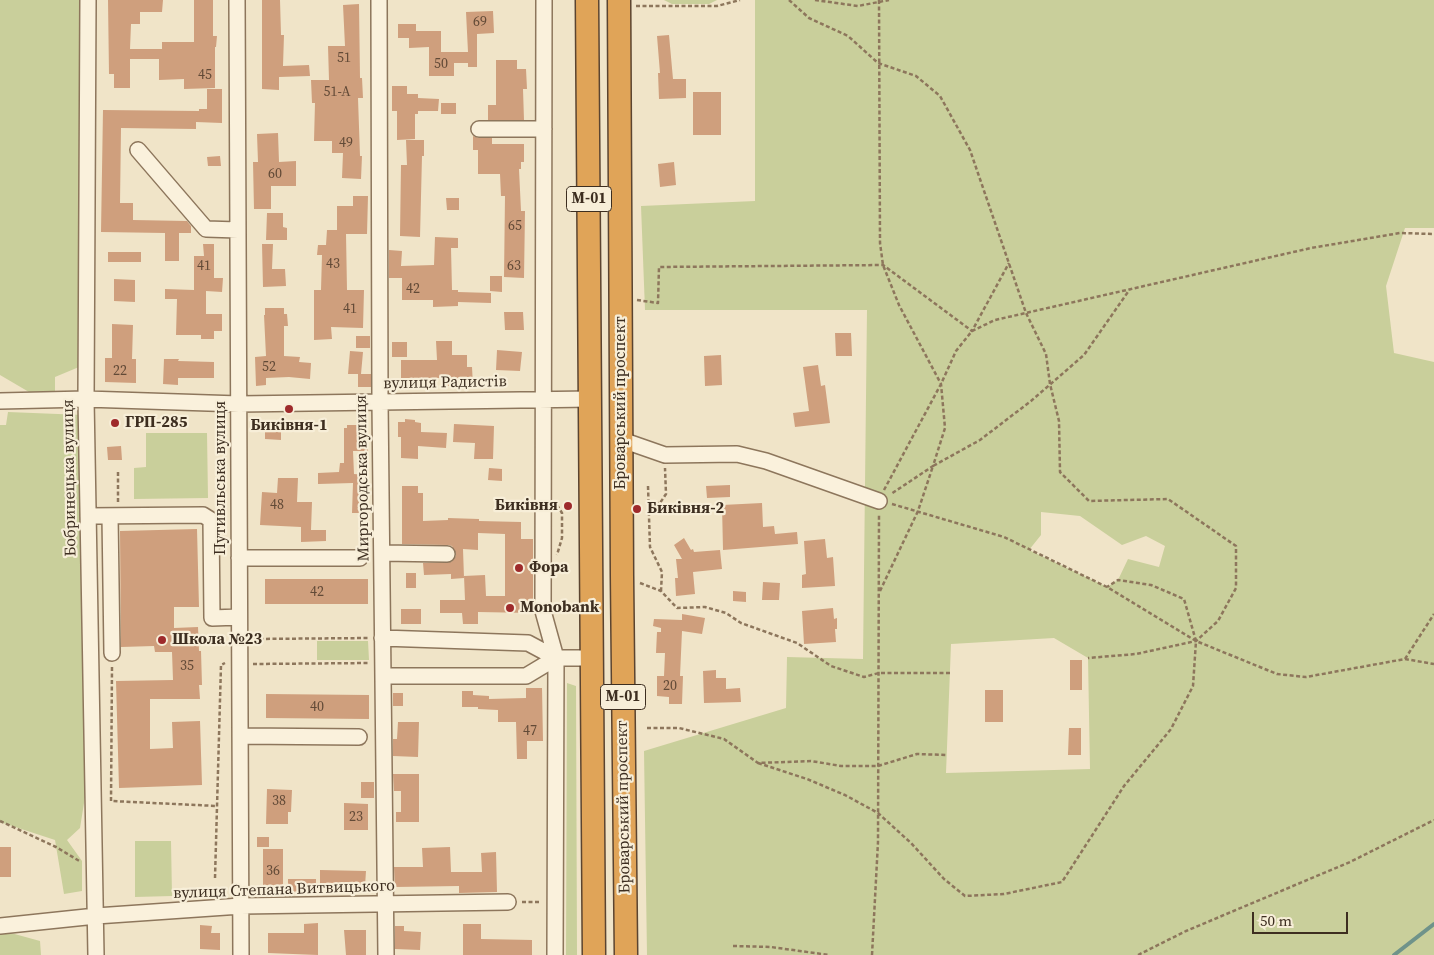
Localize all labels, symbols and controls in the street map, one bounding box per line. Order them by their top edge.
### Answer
house number: 69 [473,14,487,30]
house number: 51 [337,50,351,66]
house number: 50 [434,56,448,72]
house number: 45 [198,67,212,83]
house number: 51-А [323,84,351,100]
house number: 49 [339,135,353,151]
house number: 60 [268,166,282,182]
road number: М-01 [566,186,612,212]
house number: 65 [508,218,522,234]
house number: 43 [326,256,340,272]
house number: 41 [197,258,211,274]
house number: 63 [507,258,521,274]
house number: 42 [406,281,420,297]
house number: 41 [343,301,357,317]
street label: Броварський проспект [611,316,631,490]
house number: 52 [262,359,276,375]
house number: 22 [113,363,127,379]
street label: вулиця Радистів [383,372,507,394]
street label: Миргородська вулиця [352,395,374,561]
street label: Бобринецька вулиця [59,399,81,557]
street label: Путивльська вулиця [211,401,231,555]
marker: Бикiвня-1 [283,403,295,415]
place label: ГРП-285 [125,413,187,433]
place label: Бикiвня-1 [250,416,328,436]
marker: ГРП-285 [109,417,121,429]
place label: Бикiвня [495,496,558,516]
house number: 48 [270,497,284,513]
place label: Бикiвня-2 [647,499,724,519]
marker: Бикiвня [562,500,574,512]
marker: Бикiвня-2 [631,503,643,515]
place label: Фора [529,558,568,578]
marker: Фора [513,562,525,574]
house number: 42 [310,584,324,600]
place label: Monobank [520,598,599,618]
marker: Monobank [504,602,516,614]
place label: Школа №23 [172,630,262,650]
marker: Школа №23 [156,634,168,646]
house number: 35 [180,658,194,674]
house number: 20 [663,678,677,694]
road number: М-01 [600,684,646,710]
house number: 40 [310,699,324,715]
street label: Броварський проспект [613,720,635,894]
house number: 47 [523,723,537,739]
house number: 38 [272,793,286,809]
house number: 23 [349,809,363,825]
house number: 36 [266,863,280,879]
street label: вулиця Степана Витвицького [173,877,395,903]
scale bar [1254,902,1350,934]
text: 50 m [1260,910,1292,931]

